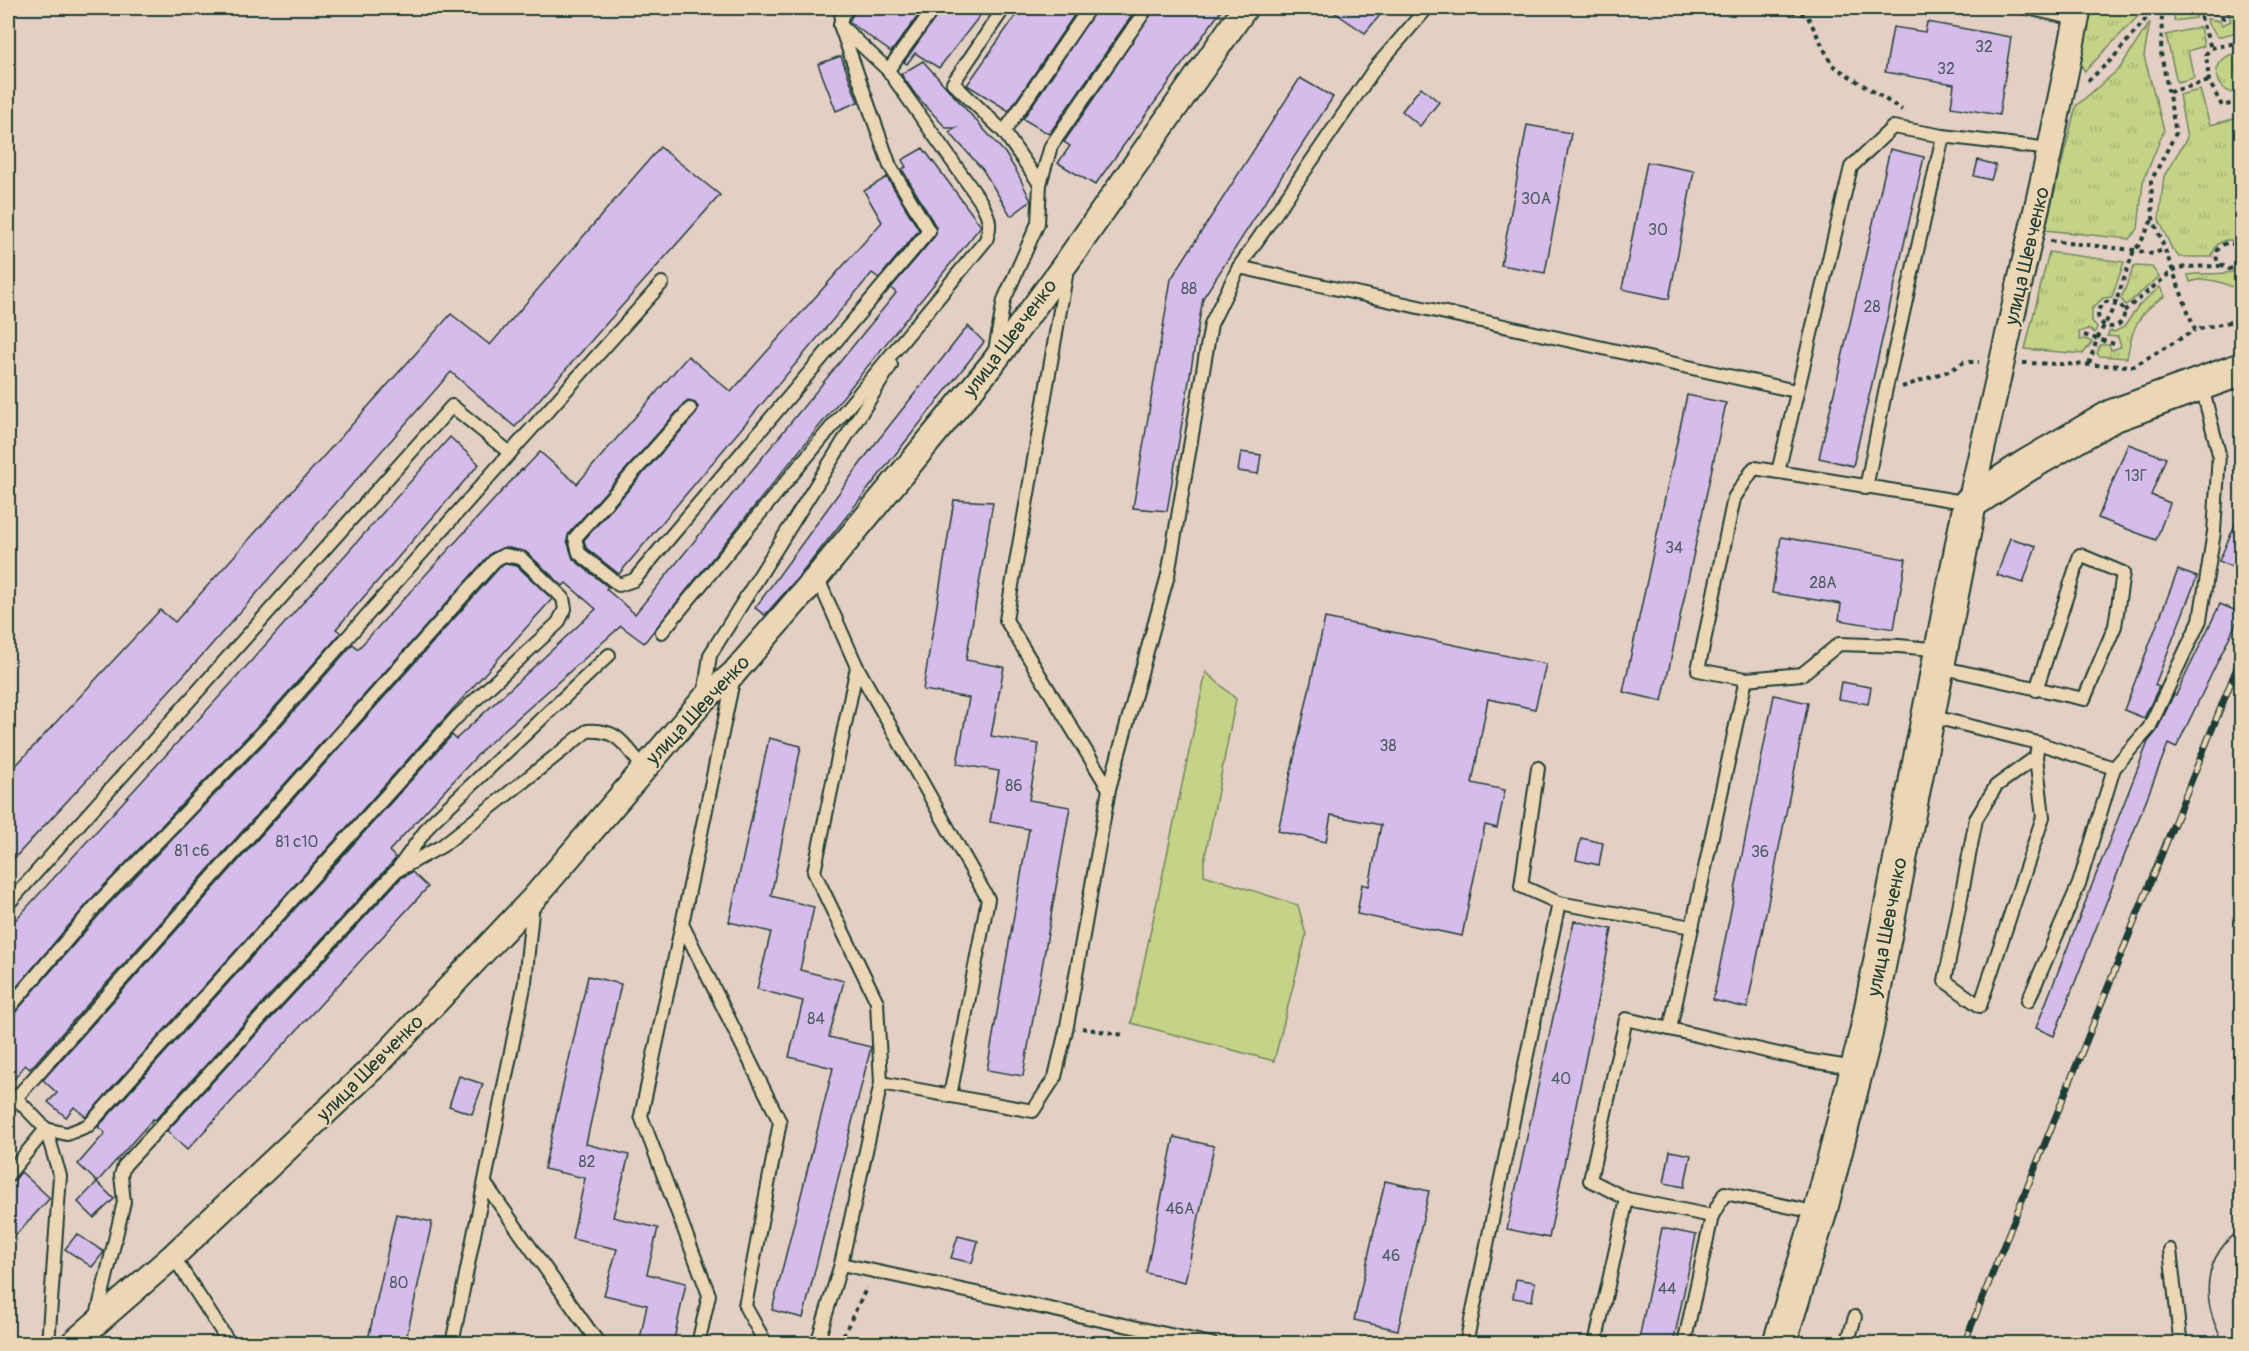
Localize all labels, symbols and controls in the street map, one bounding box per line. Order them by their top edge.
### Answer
house number: 32 [1975,37,1993,57]
house number: 32 [1937,59,1955,79]
street label: улица Шевченко [1999,184,2055,329]
house number: 30А [1521,189,1551,209]
house number: 30 [1648,220,1668,240]
street label: улица Шевченко [957,274,1063,403]
house number: 88 [1181,279,1197,299]
house number: 28 [1863,297,1881,317]
house number: 13Г [2125,466,2147,486]
house number: 34 [1665,538,1683,558]
house number: 28А [1809,573,1837,593]
street label: улица Шевченко [640,650,755,771]
house number: 38 [1380,736,1397,756]
house number: 86 [1005,776,1023,796]
house number: 81 с10 [275,832,319,852]
house number: 81 с6 [174,841,210,861]
house number: 36 [1751,842,1769,862]
street label: улица Шевченко [1861,855,1913,1000]
street label: улица Шевченко [311,1009,429,1127]
house number: 84 [807,1009,825,1029]
house number: 40 [1551,1069,1571,1089]
house number: 82 [578,1152,596,1172]
house number: 46А [1166,1199,1194,1219]
house number: 46 [1382,1246,1400,1266]
house number: 80 [390,1273,409,1293]
house number: 44 [1658,1279,1676,1299]

